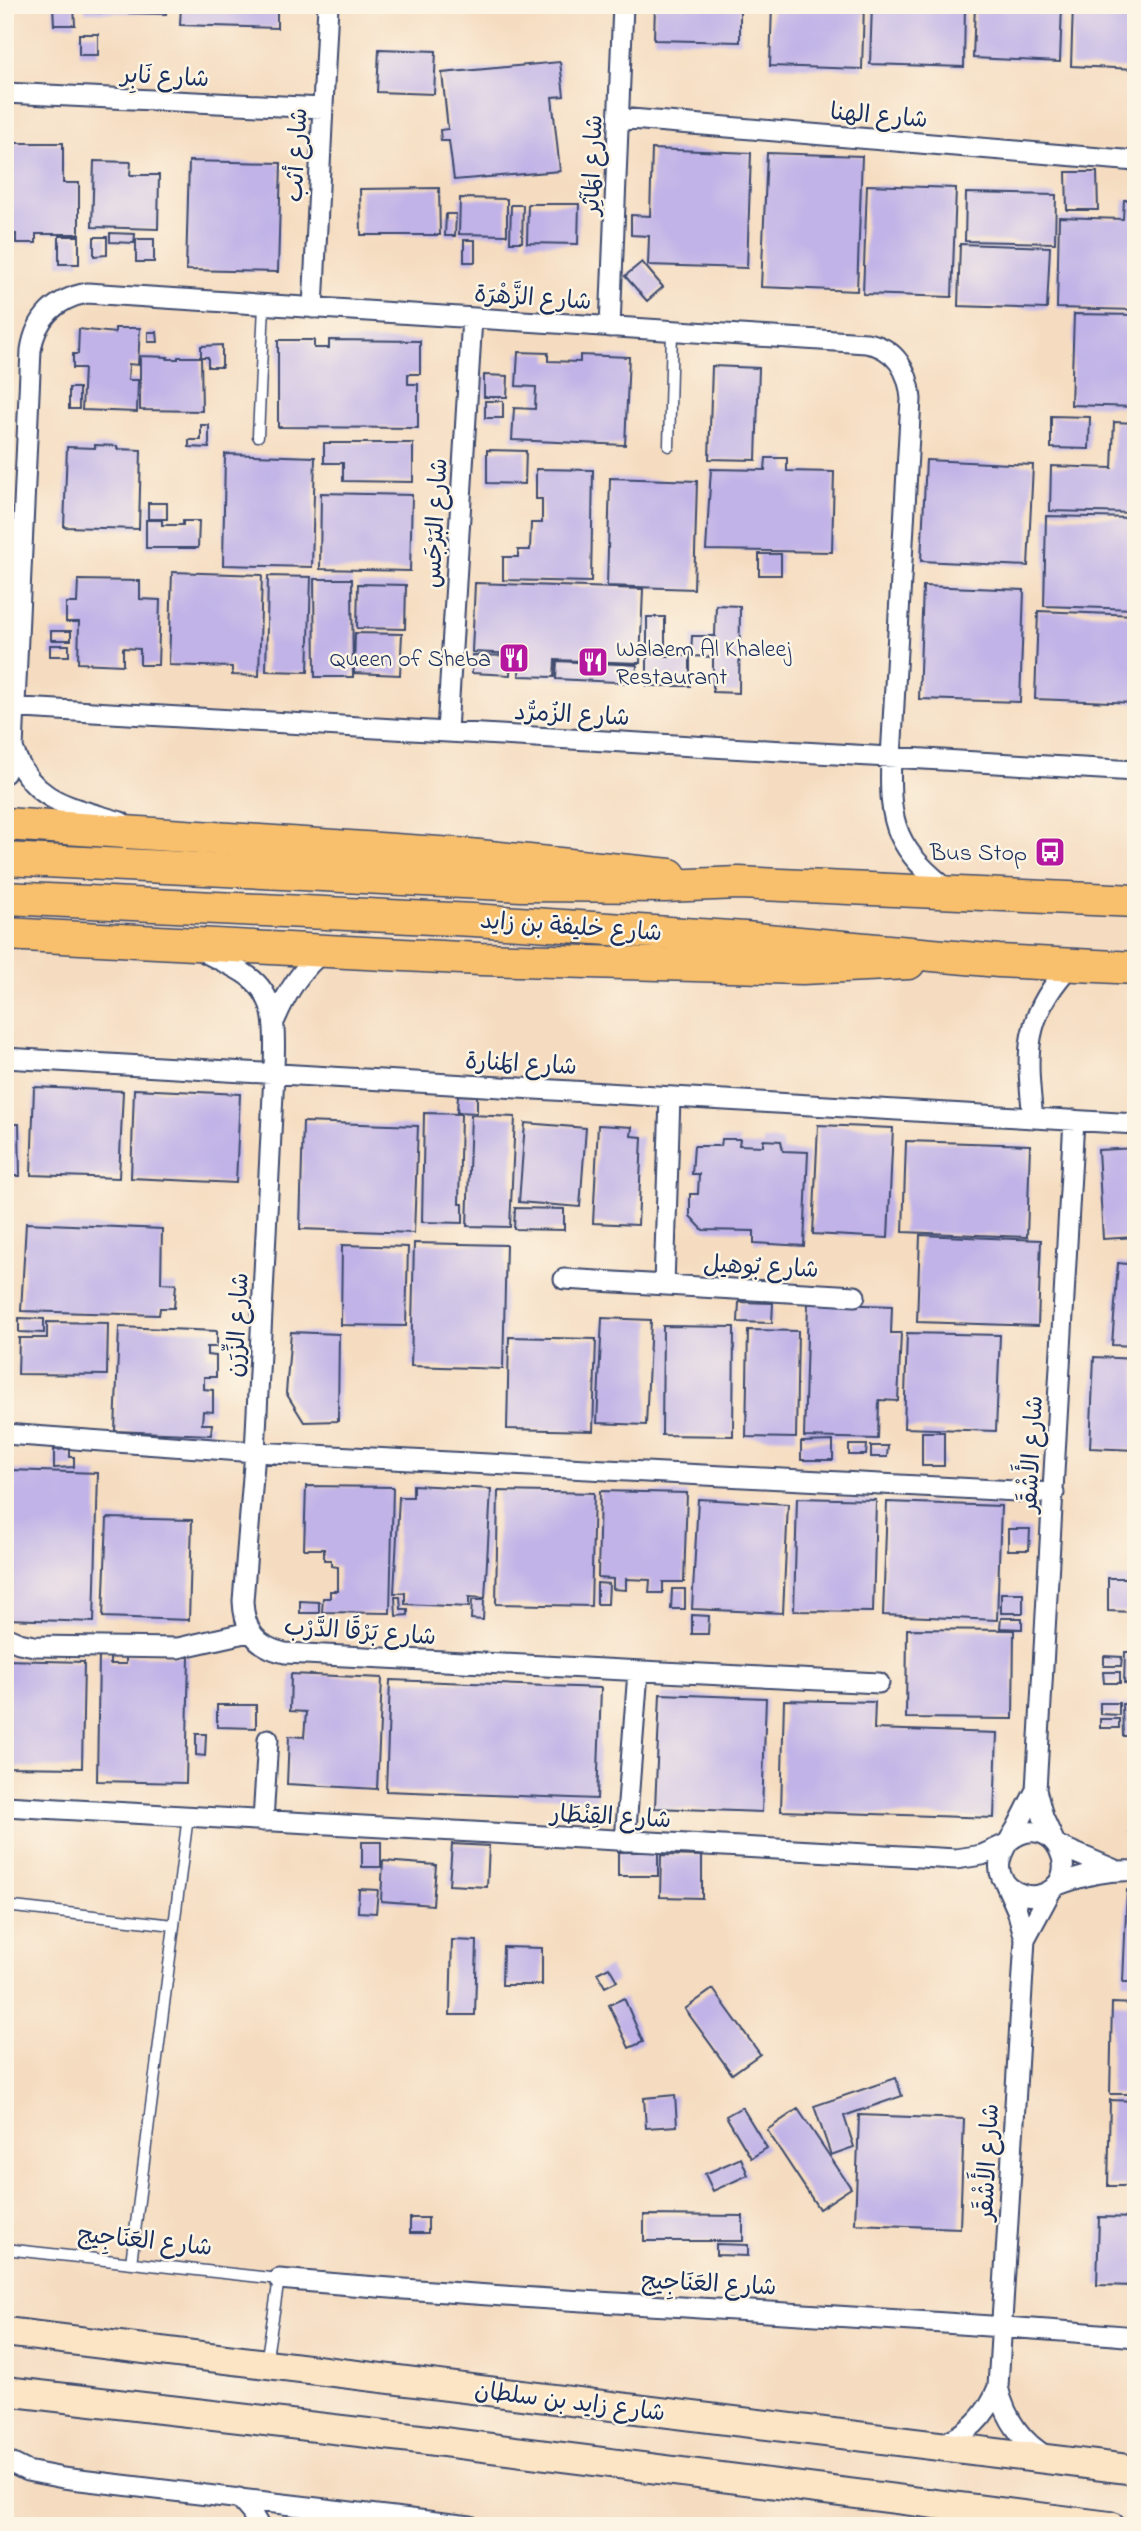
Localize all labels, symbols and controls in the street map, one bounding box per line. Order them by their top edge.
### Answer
street label: شارع نَابِر [118,59,210,98]
street label: شارع الهنا [828,96,929,139]
street label: شارع أثب [279,107,318,203]
street label: شارع المَآثِر [575,114,614,218]
street label: شارع الزَّهْرَة [473,277,593,321]
street label: شارع البَرْجَس [417,457,458,589]
place label: Walaem Al Khaleej Restaurant [616,633,792,696]
restaurant icon: Queen of Sheba [497,641,531,675]
place label: Queen of Sheba [330,643,491,678]
restaurant icon: Walaem Al Khaleej Restaurant [576,645,610,679]
street label: شارع الزُمرُّد [513,696,631,737]
bus stop icon: Bus Stop [1033,835,1067,869]
place label: Bus Stop [929,837,1027,872]
street label: شارع خليفة بن زايد [479,905,663,952]
street label: شارع المَنارة [464,1045,578,1086]
street label: شارع بُوهيل [702,1248,820,1289]
street label: شارع الزِّرَن [218,1272,260,1378]
street label: شارع الأَشْقَر [1007,1394,1054,1516]
street label: شارع بَرْقَا الدَّرْب [283,1609,437,1656]
street label: شارع القِنْطَار [548,1798,672,1839]
street label: شارع الأَشْقَر [963,2102,1010,2224]
street label: شارع العَنَاجِيج [76,2218,214,2267]
street label: شارع العَنَاجِيج [640,2264,777,2307]
street label: شارع زايد بن سلطان [472,2374,667,2433]

